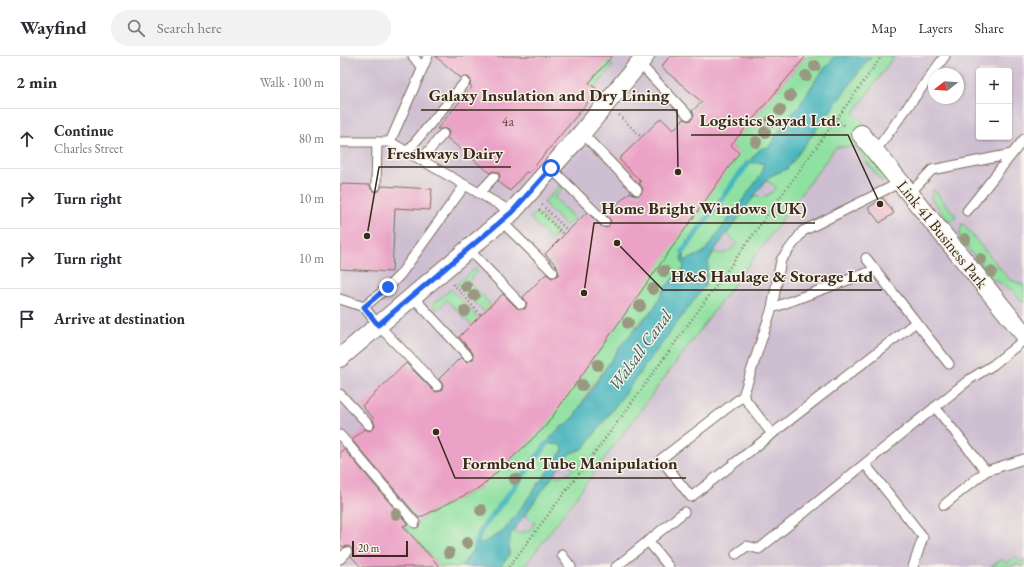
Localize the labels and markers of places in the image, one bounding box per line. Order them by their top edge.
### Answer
callout: Galaxy Insulation and Dry Lining [421,81,677,110]
callout: Logistics Sayad Ltd. [691,106,848,135]
callout: Freshways Dairy [379,138,511,167]
callout: Home Bright Windows (UK) [594,194,815,223]
callout: H&S Haulage & Storage Ltd [663,261,882,290]
callout: Formbend Tube Manipulation [455,449,686,478]

